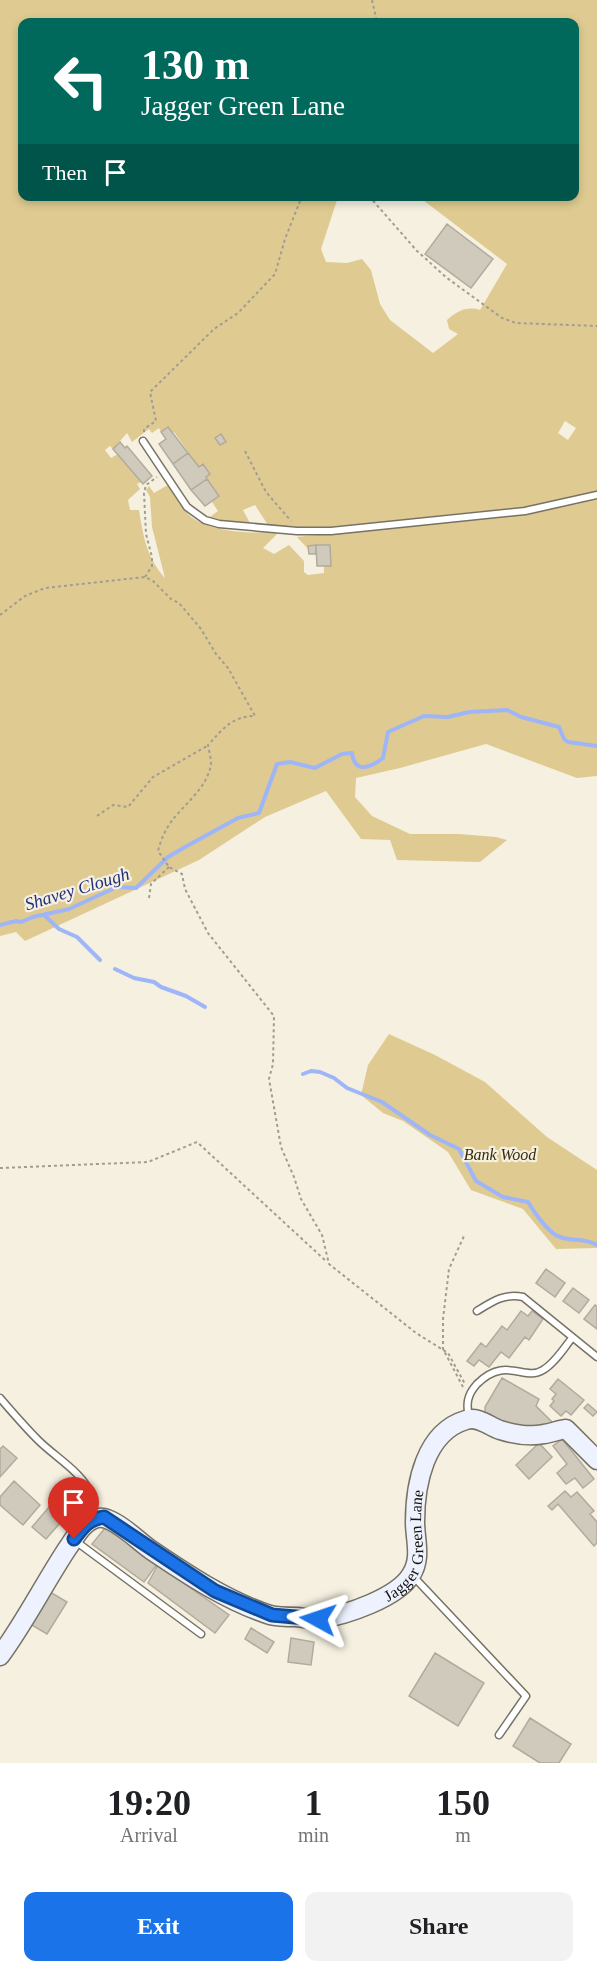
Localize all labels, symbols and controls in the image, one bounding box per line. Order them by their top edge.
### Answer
icon: left [42,42,120,120]
text: 130 m [141,42,250,88]
text: Jagger Green Lane [141,91,345,121]
icon: arrive [99,156,132,189]
text: Then [42,160,87,185]
water label: Shavey Clough [22,864,132,914]
park label: Bank Wood [464,1146,537,1163]
pin [48,1477,99,1539]
icon: arrive [57,1486,90,1519]
street label: Jagger Green Lane [381,1489,426,1604]
position arrow [286,1587,350,1651]
text: 19:20 [107,1783,191,1823]
text: 1 [305,1783,323,1823]
text: 150 [436,1783,490,1823]
text: Arrival [120,1824,178,1846]
text: min [298,1824,329,1846]
text: m [455,1824,471,1846]
button: Exit [24,1892,293,1961]
button: Share [305,1892,573,1961]

